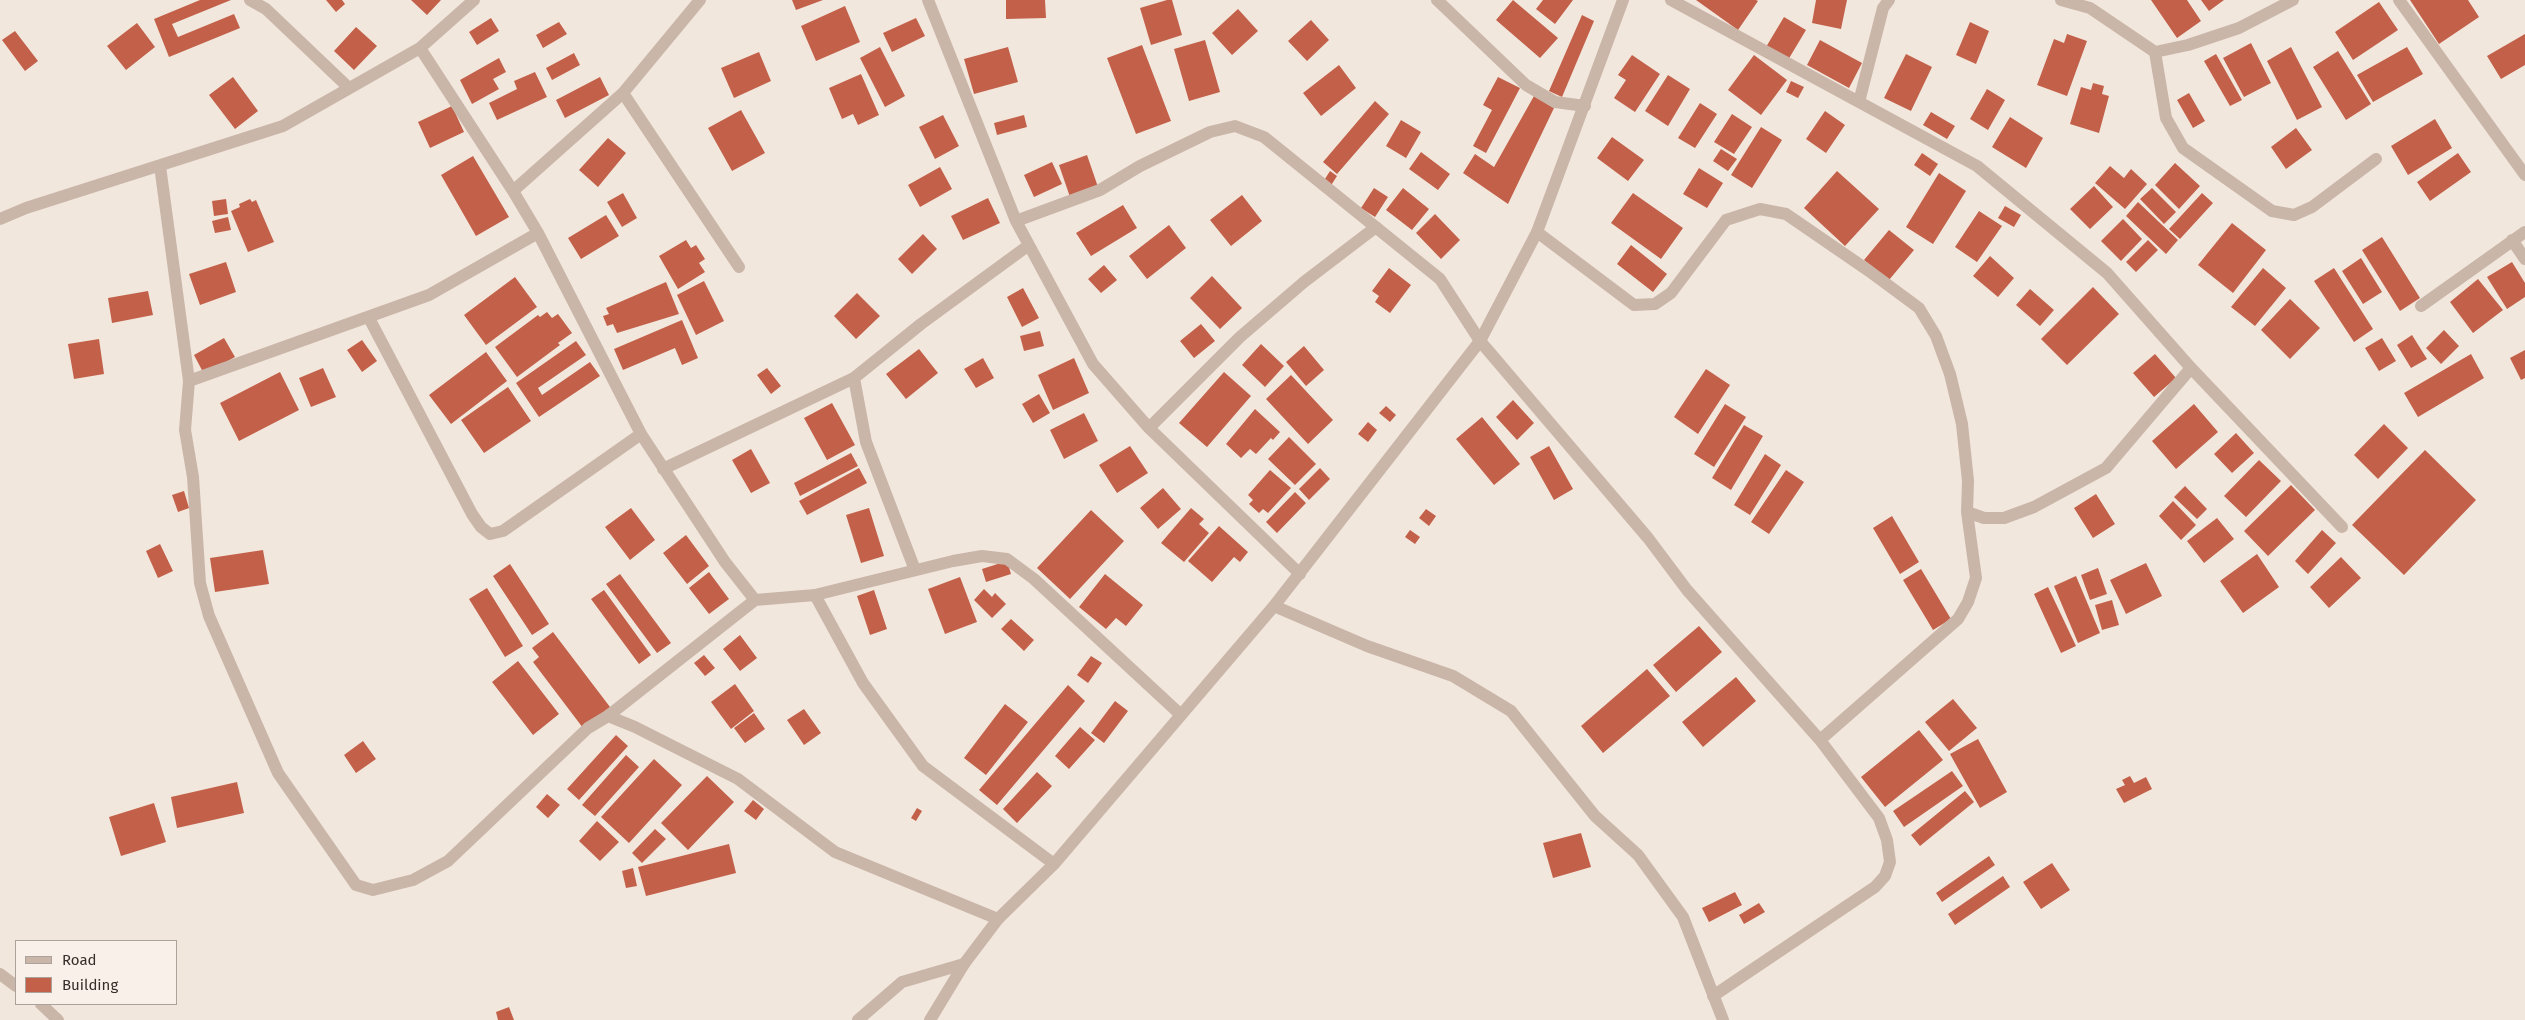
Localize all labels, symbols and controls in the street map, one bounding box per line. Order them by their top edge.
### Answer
legend [15,940,178,1005]
text: Road [62,951,97,969]
text: Building [62,976,118,994]

